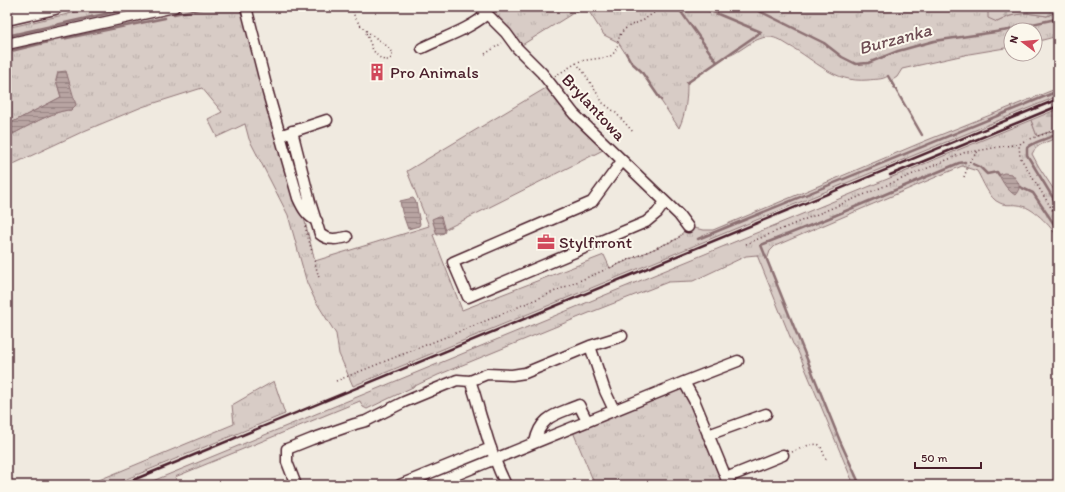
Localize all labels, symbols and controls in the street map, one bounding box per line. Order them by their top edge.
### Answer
water label: Burzanka [856,19,935,59]
north arrow [1003,22,1043,62]
text: N [1007,34,1021,45]
building icon: Pro Animals [367,62,387,82]
place label: Pro Animals [390,62,479,82]
street label: Brylantowa [558,69,630,145]
office icon: Stylfrront [536,232,556,252]
place label: Stylfrront [559,232,633,252]
scale bar [915,444,981,470]
text: 50 m [921,451,947,465]

